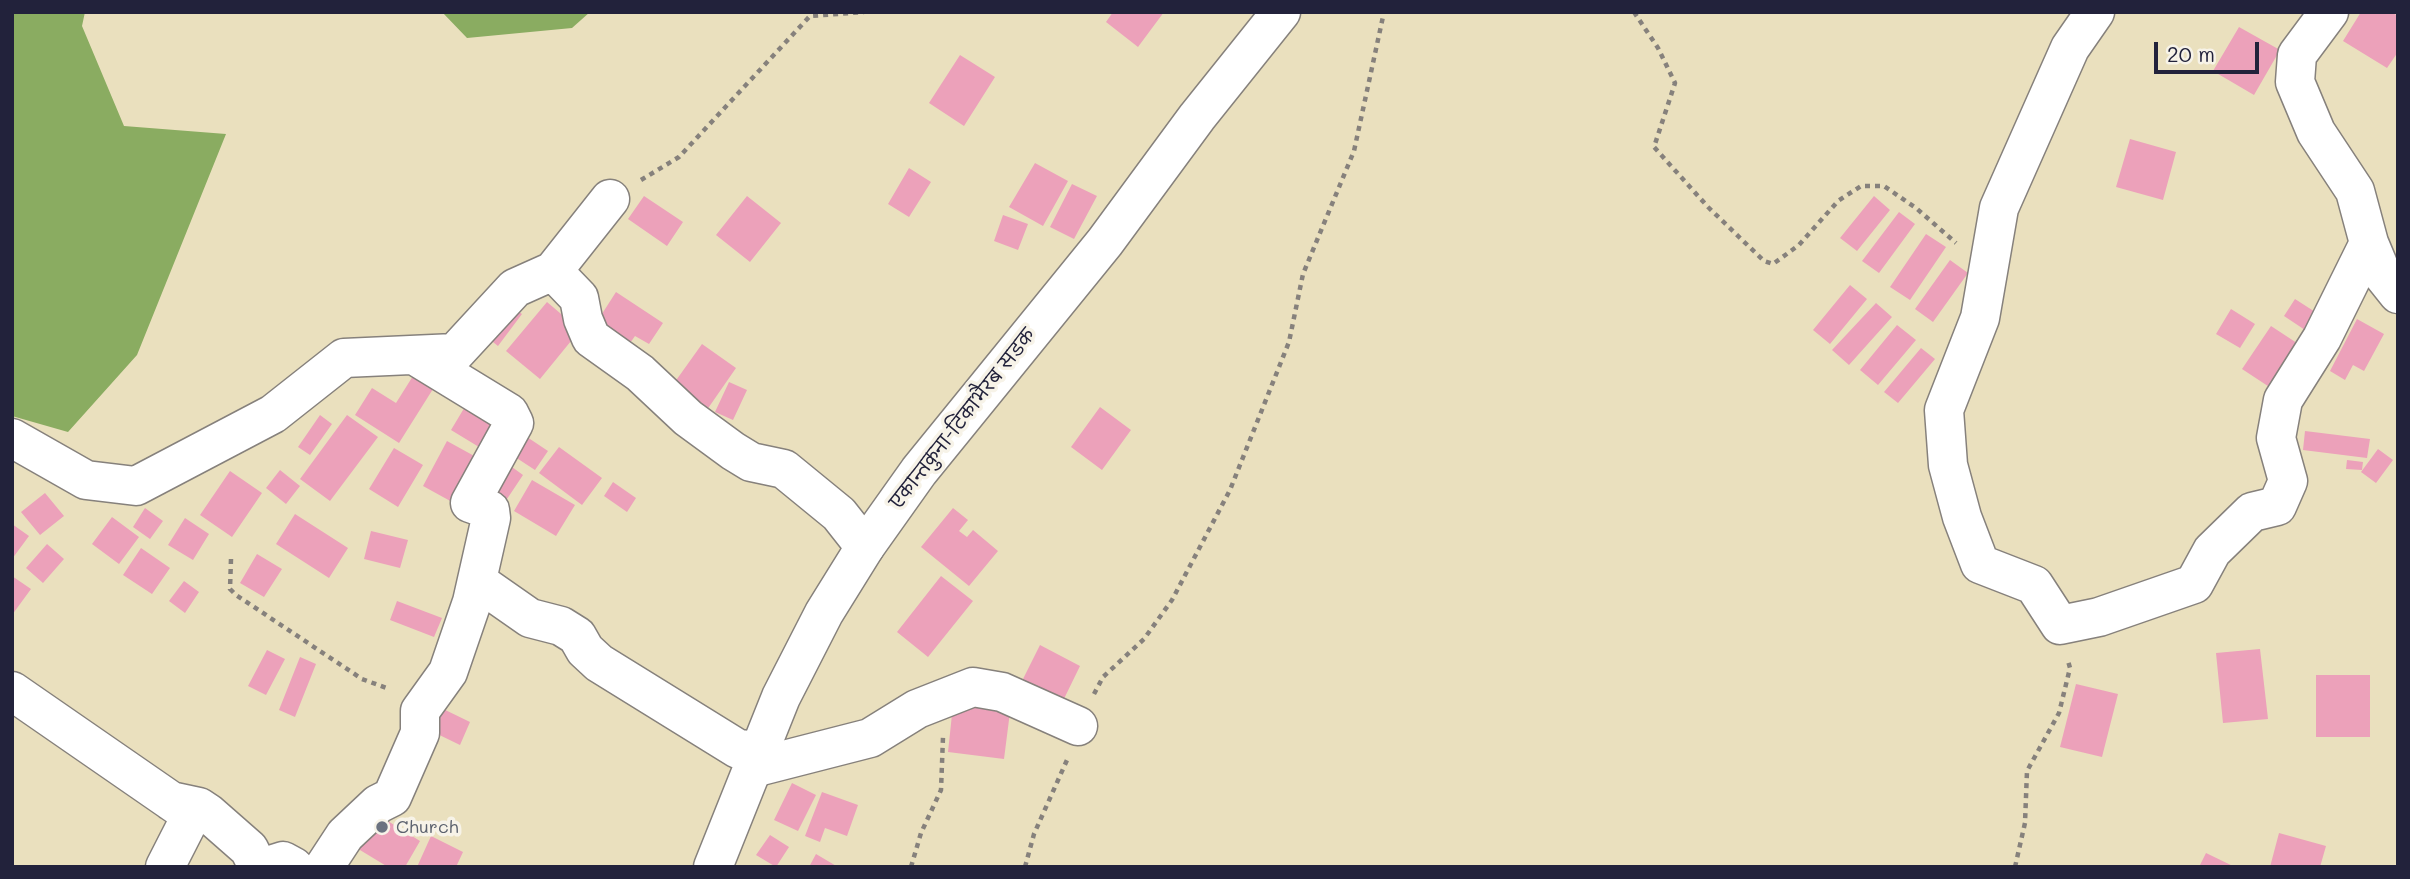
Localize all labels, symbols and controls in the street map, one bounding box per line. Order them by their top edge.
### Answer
scale bar [2158,28,2263,72]
text: 20 m [2167,40,2215,67]
street label: एकान्तकुना-टिकाभैरब सडक [886,325,1040,513]
place label: Church [396,816,459,838]
marker: Church [374,819,390,835]

